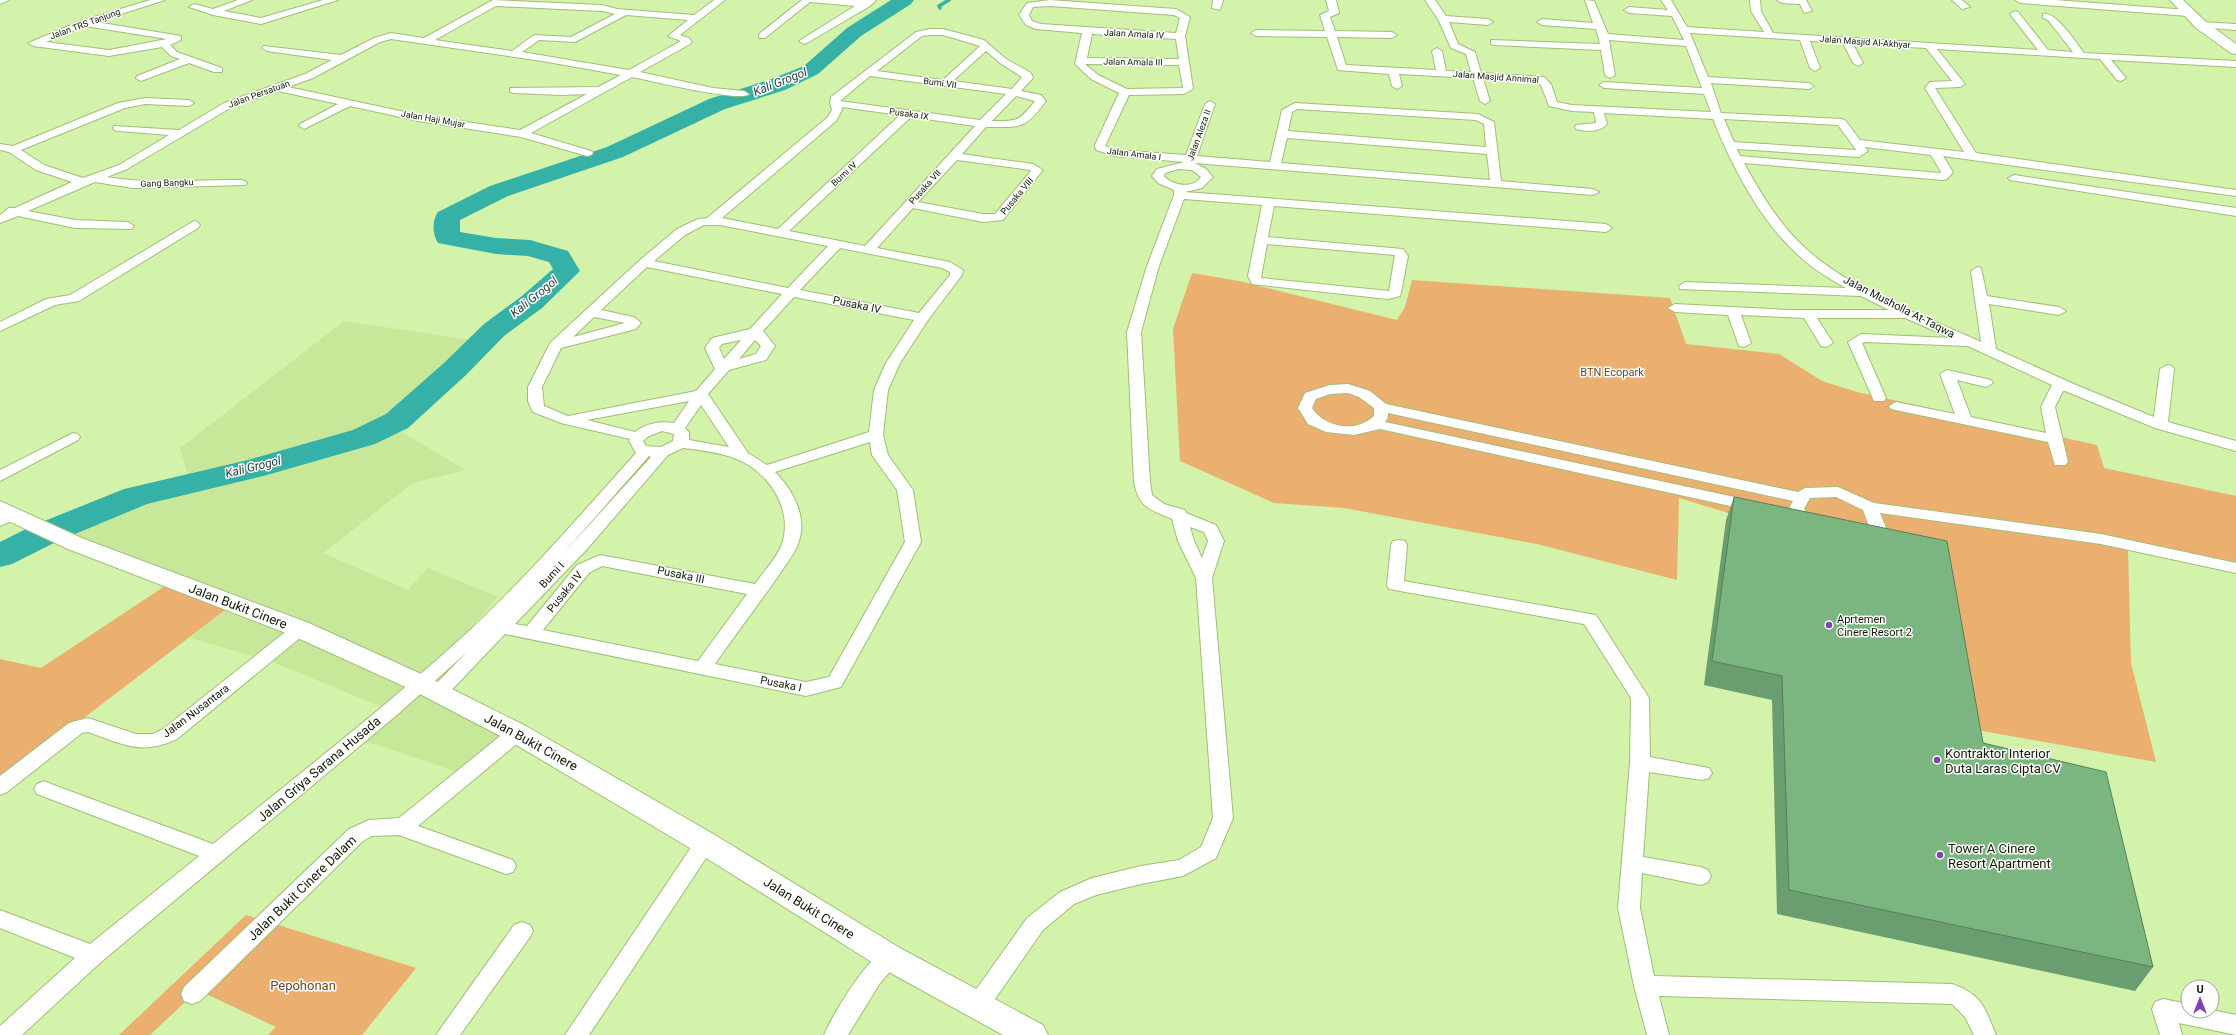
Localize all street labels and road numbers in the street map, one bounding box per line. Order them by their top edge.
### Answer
street label: Jalan TRS Tanjung [48,7,122,41]
street label: Jalan Amala IV [1104,27,1165,41]
street label: Jalan Masjid Al-Akhyar [1819,34,1911,50]
street label: Jalan Amala III [1103,56,1163,68]
street label: Jalan Masjid Annimal [1453,69,1539,85]
street label: Bumi VII [923,76,957,90]
street label: Jalan Persatuan [227,78,291,110]
street label: Pusaka IX [888,106,930,122]
street label: Jalan Haji Mujar [400,108,466,130]
street label: Jalan Aleza II [1185,108,1213,162]
street label: Jalan Amala I [1106,146,1162,162]
street label: Bumi IV [829,160,859,188]
street label: Pusaka VII [907,168,943,206]
street label: Pusaka VIII [999,176,1035,216]
street label: Gang Bangku [140,177,194,189]
street label: Jalan Musholla At-Taqwa [1841,273,1957,341]
street label: Pusaka IV [832,294,882,316]
street label: Bumi I [537,559,567,591]
street label: Pusaka III [656,564,706,586]
street label: Pusaka IV [545,569,585,615]
street label: Jalan Bukit Cinere [187,580,289,632]
street label: Pusaka I [759,674,803,694]
street label: Jalan Nusantara [160,682,232,740]
street label: Jalan Bukit Cinere [482,710,580,774]
street label: Jalan Griya Sarana Husada [255,713,383,825]
street label: Jalan Bukit Cinere Dalam [245,832,359,944]
street label: Jalan Bukit Cinere [761,874,857,942]

